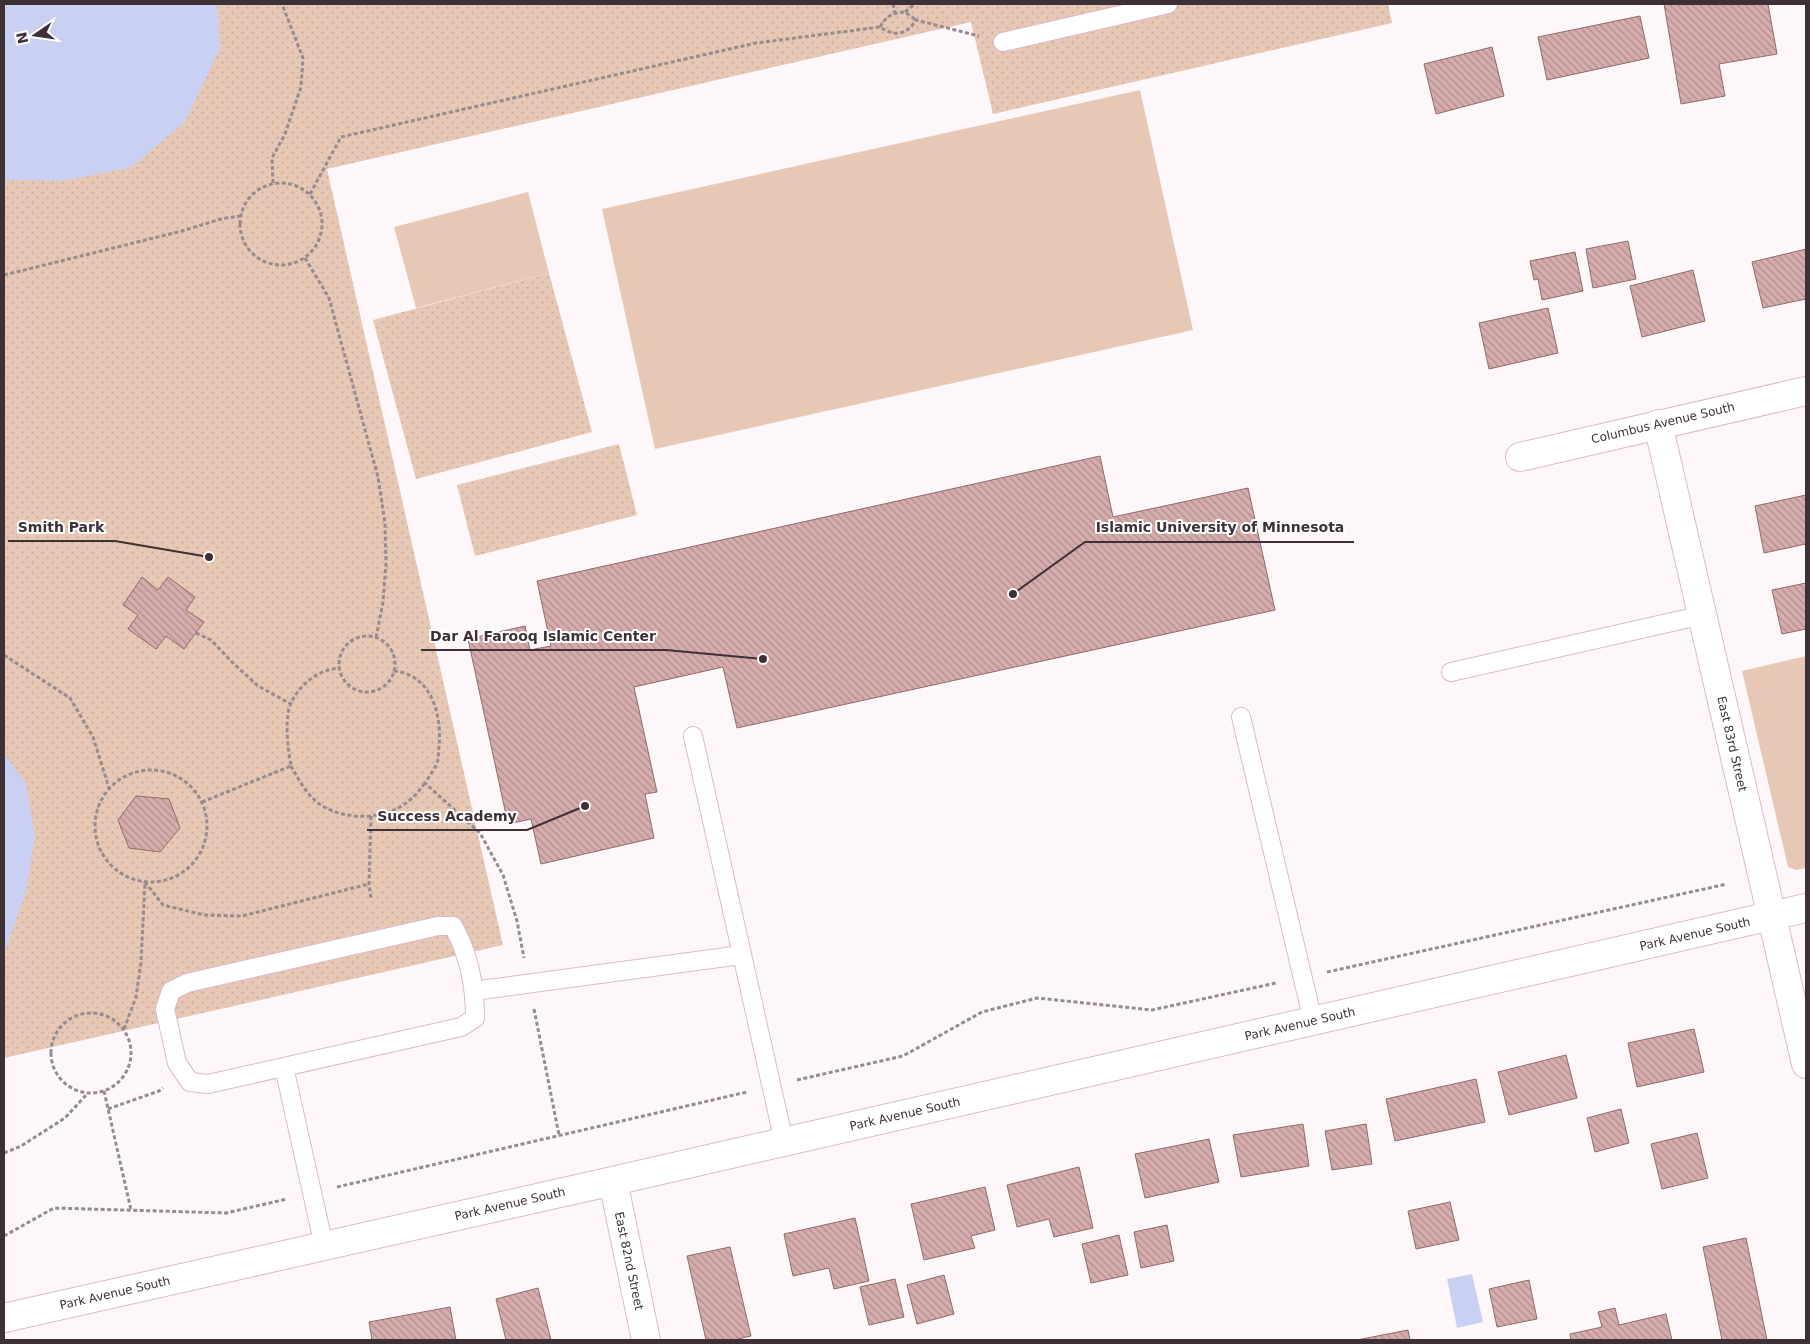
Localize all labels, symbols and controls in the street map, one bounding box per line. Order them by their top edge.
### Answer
north arrow [10,10,60,60]
text: N [13,30,31,45]
street label: Columbus Avenue South [1590,400,1736,446]
callout: Smith Park [8,512,115,541]
callout: Islamic University of Minnesota [1085,513,1354,542]
text: Smith Park [18,519,105,535]
text: Islamic University of Minnesota [1096,519,1344,535]
callout: Dar Al Farooq Islamic Center [421,621,666,650]
text: Dar Al Farooq Islamic Center [430,628,656,644]
street label: East 83rd Street [1714,695,1750,793]
callout: Success Academy [367,801,527,830]
text: Success Academy [377,808,517,824]
street label: Park Avenue South [1638,914,1752,954]
street label: Park Avenue South [1243,1004,1357,1044]
street label: Park Avenue South [848,1094,962,1134]
street label: Park Avenue South [453,1184,567,1224]
street label: East 82nd Street [612,1210,646,1312]
street label: Park Avenue South [58,1273,172,1313]

